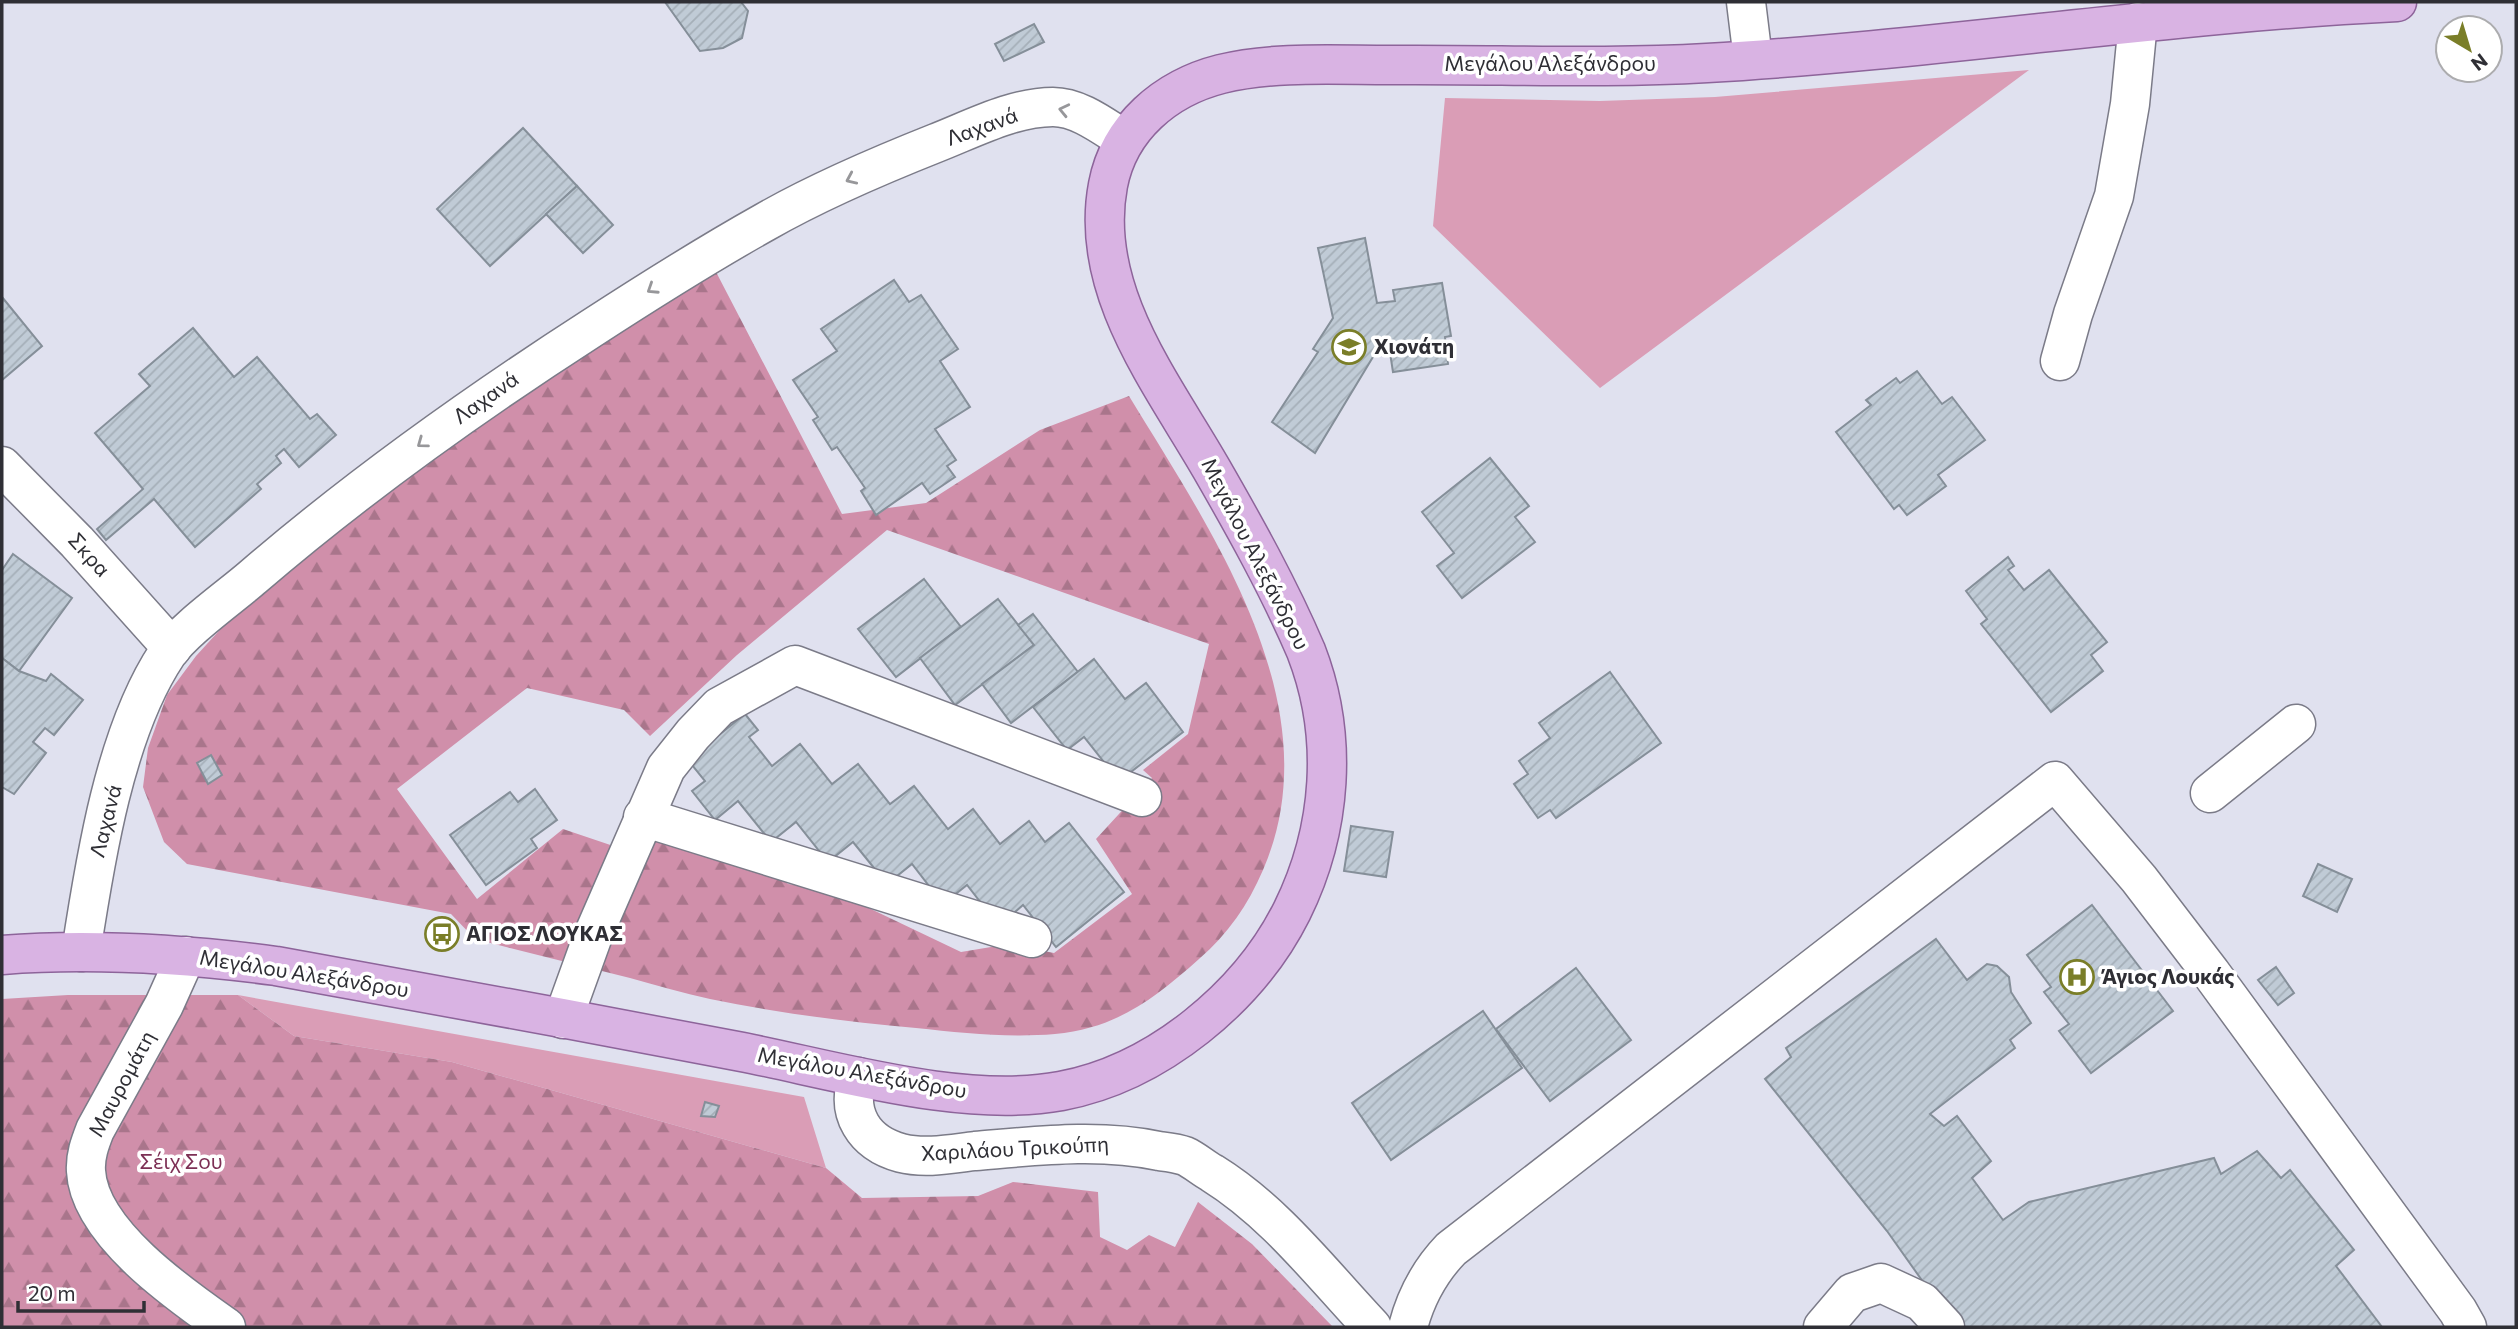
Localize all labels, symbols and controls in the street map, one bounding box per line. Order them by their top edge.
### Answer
north arrow [2434,14,2504,84]
text: N [2467,49,2492,76]
street label: Μεγάλου Αλεξάνδρου [1444,50,1656,75]
street label: Λαχανά [942,101,1021,150]
one-way arrow [1058,103,1070,118]
one-way arrow [846,171,858,185]
one-way arrow [647,281,660,294]
school or university icon: Χιονάτη [1330,328,1368,366]
place label: Χιονάτη [1374,333,1454,358]
street label: Λαχανά [448,365,523,428]
one-way arrow [417,435,430,447]
street label: Μεγάλου Αλεξάνδρου [1197,453,1316,653]
street label: Σκρα [64,527,116,581]
street label: Λαχανά [83,782,126,860]
bus stop icon: ΑΓΙΟΣ ΛΟΥΚΑΣ [423,915,461,953]
place label: ΑΓΙΟΣ ΛΟΥΚΑΣ [466,920,623,945]
street label: Μεγάλου Αλεξάνδρου [198,944,411,1001]
hospital icon: Άγιος Λουκάς [2058,958,2096,996]
place label: Άγιος Λουκάς [2101,963,2235,988]
street label: Μαυρομάτη [82,1026,159,1141]
street label: Μεγάλου Αλεξάνδρου [756,1041,969,1102]
street label: Χαριλάου Τρικούπη [920,1130,1110,1165]
park label: Σέιχ Σου [140,1148,222,1173]
scale bar [18,1270,144,1314]
text: 20 m [28,1280,76,1305]

